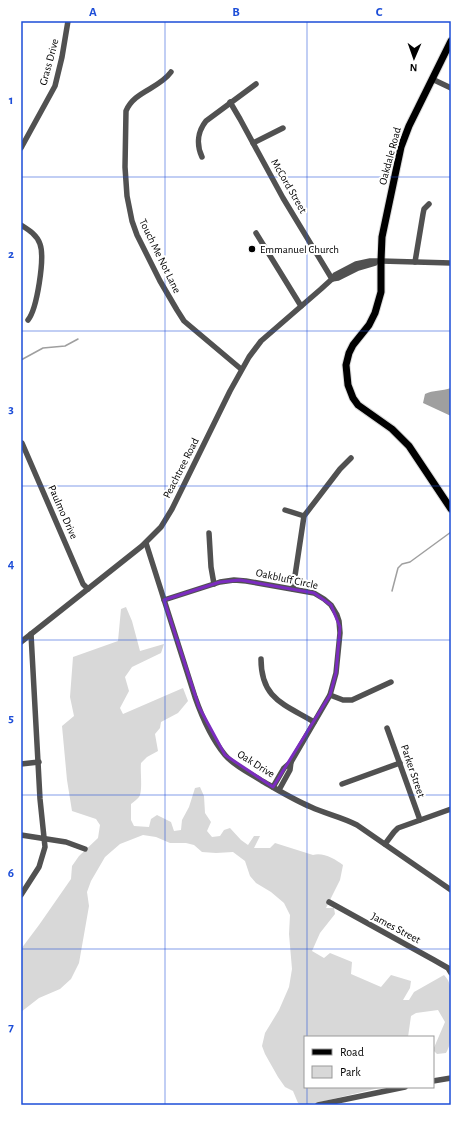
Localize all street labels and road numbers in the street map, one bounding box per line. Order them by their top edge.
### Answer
street label: Grass Drive [38,38,60,86]
street label: Oakdale Road [377,126,403,186]
street label: McCord Street [269,157,309,215]
street label: Touch Me Not Lane [137,217,183,295]
street label: Peachtree Road [161,436,201,500]
street label: Paulmo Drive [46,483,80,541]
street label: Oakbluff Circle [255,567,319,591]
street label: Parker Street [399,743,427,799]
street label: Oak Drive [235,748,277,780]
street label: James Street [370,911,423,946]

